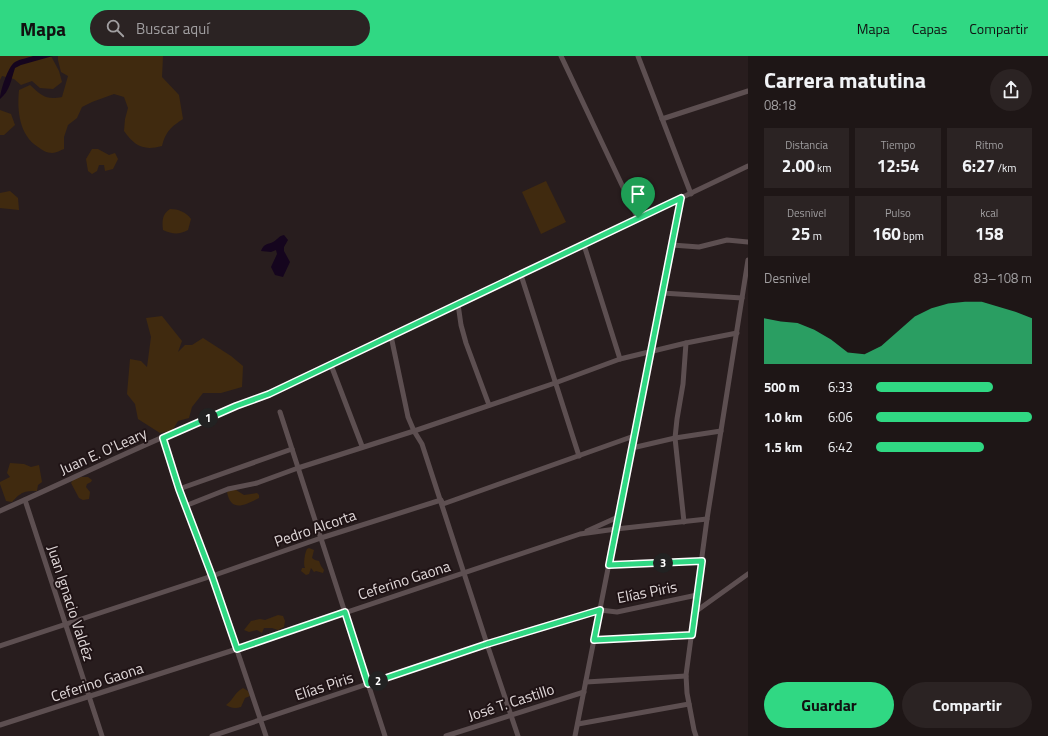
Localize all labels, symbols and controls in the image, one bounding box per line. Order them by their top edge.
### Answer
search box [90,10,370,46]
text: Mapa [20,14,66,43]
icon: search [104,17,126,39]
text: Buscar aquí [136,17,209,40]
text: Mapa [857,18,890,39]
text: Capas [912,18,947,39]
text: Compartir [969,18,1028,39]
text: Carrera matutina [764,63,926,97]
button: share [990,69,1032,111]
text: 08:18 [764,95,796,115]
text: Distancia [785,137,828,153]
text: Tiempo [881,137,915,153]
text: Ritmo [975,137,1003,153]
text: 2.00 [782,153,815,179]
text: 12:54 [877,153,919,179]
text: 6:27 [962,153,995,179]
text: km [815,160,832,176]
text: /km [995,160,1017,176]
pin [621,177,655,218]
icon: arrive [627,183,649,205]
text: Desnivel [787,205,826,221]
text: Pulso [885,205,911,221]
text: kcal [980,205,998,221]
text: 25 [791,221,810,247]
text: 160 [872,221,901,247]
text: 158 [975,221,1004,247]
text: m [810,228,822,244]
text: bpm [901,228,924,244]
text: Desnivel [764,268,811,288]
text: 83–108 m [974,268,1032,288]
text: 500 m [764,377,800,397]
text: 6:33 [828,377,853,397]
text: 1.0 km [764,407,802,427]
text: 6:06 [828,407,853,427]
pin: 1 [198,408,218,428]
text: 1 [205,410,211,426]
street label: Juan E. O'Leary [56,421,150,481]
text: 1.5 km [764,437,802,457]
text: 6:42 [828,437,853,457]
street label: Pedro Alcorta [271,503,360,553]
street label: Juan Ignacio Valdéz [41,542,101,664]
pin: 3 [653,553,673,573]
street label: Ceferino Gaona [355,554,454,606]
text: 3 [660,555,666,571]
street label: Elías Piris [615,575,679,609]
street label: Ceferino Gaona [48,656,147,708]
street label: Elías Piris [292,666,356,706]
pin: 2 [368,671,388,691]
text: 2 [375,673,381,689]
street label: José T. Castillo [465,677,557,727]
button: Guardar [764,682,894,728]
button: Compartir [902,682,1032,728]

